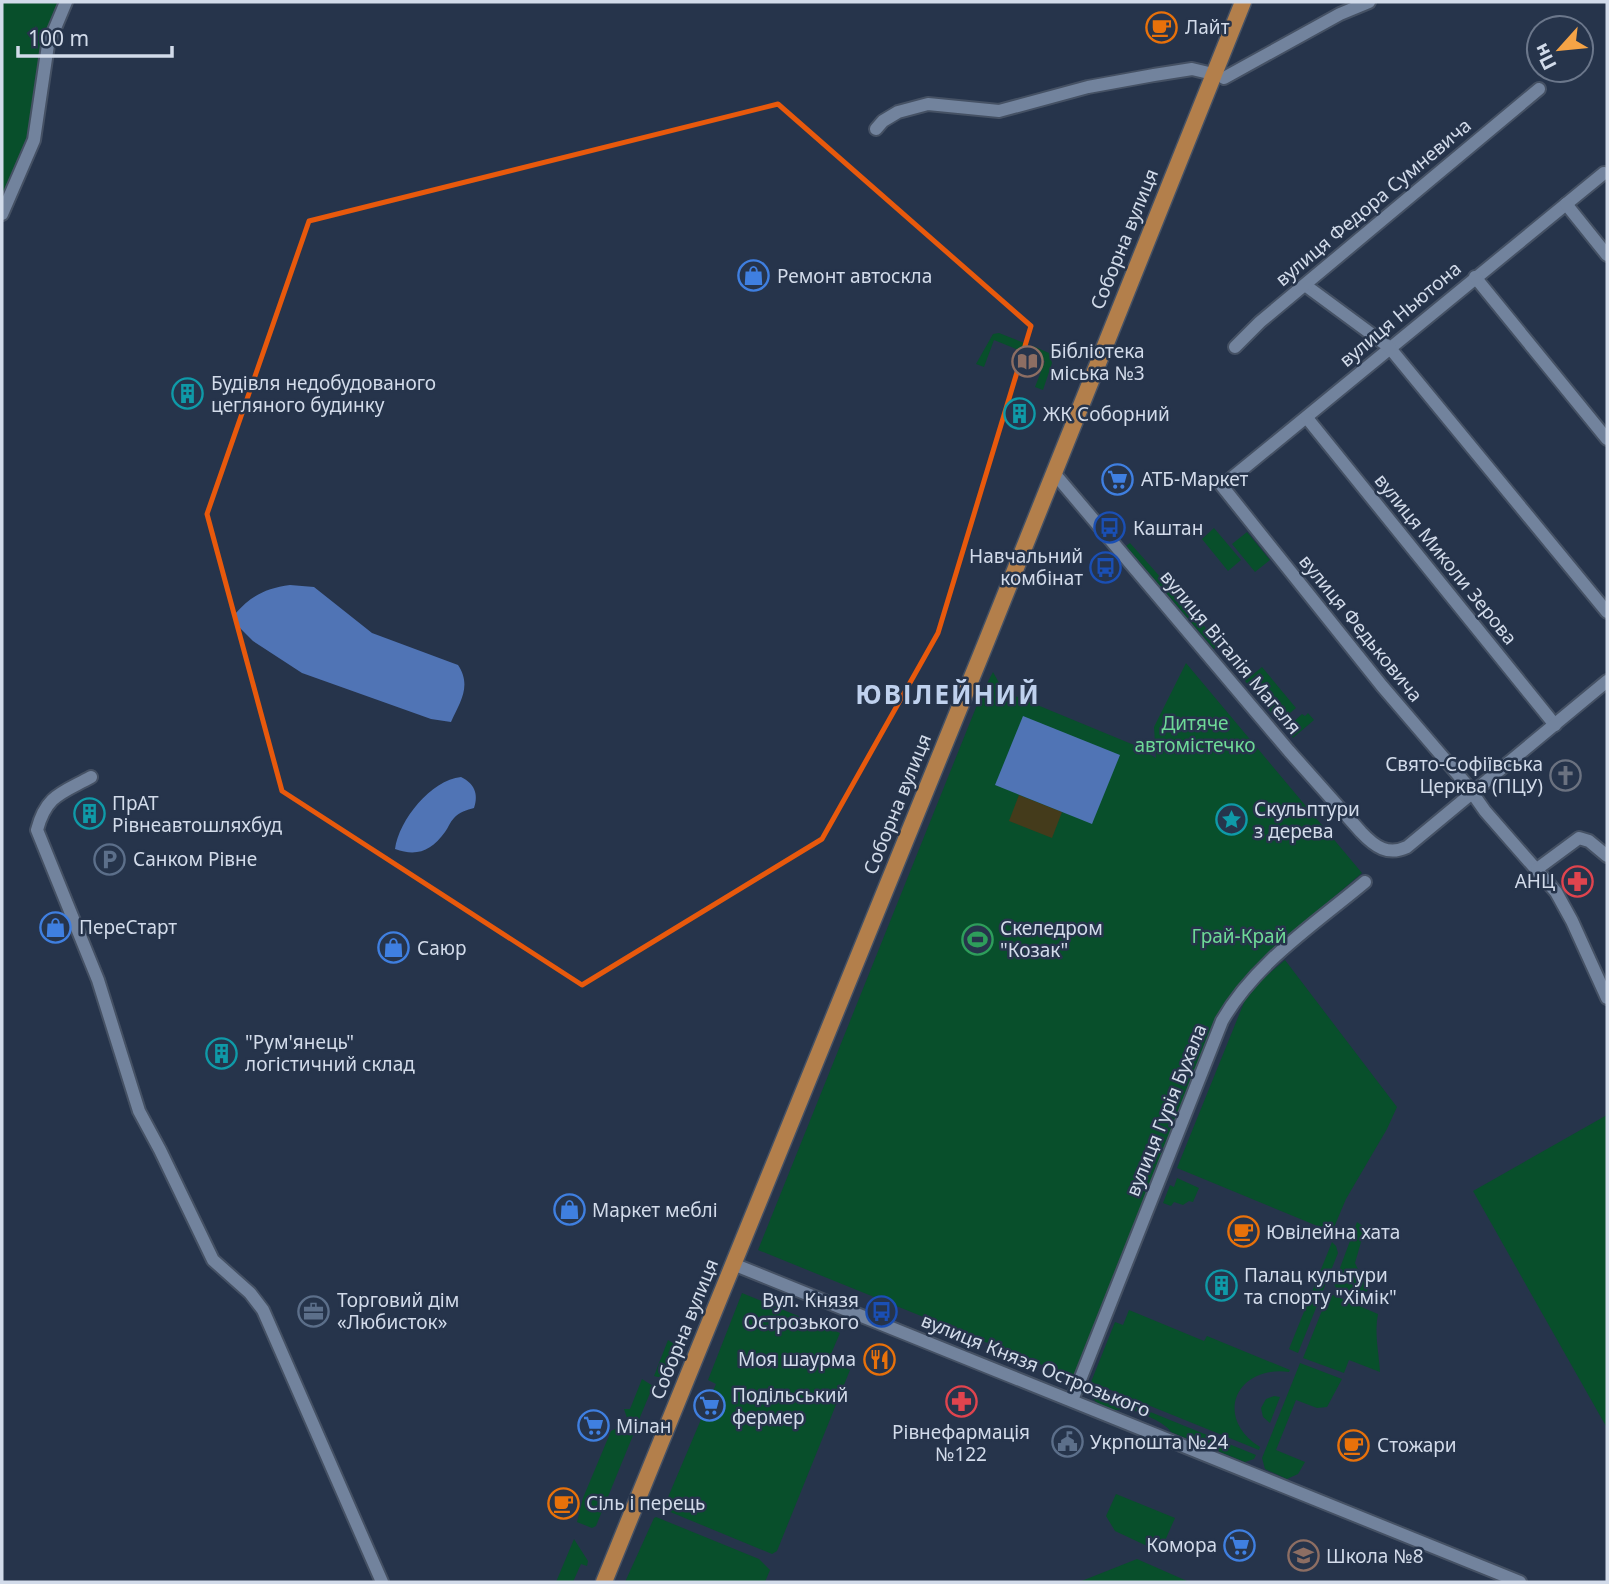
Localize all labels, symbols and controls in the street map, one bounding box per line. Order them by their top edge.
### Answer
cafe icon: Лайт [1145,10,1179,44]
scale bar [18,14,172,58]
place label: Лайт [1185,14,1230,40]
north arrow [1525,14,1595,84]
text: 100 m [28,24,89,52]
text: Пн [1527,39,1563,75]
street label: вулиця Федора Сумневича [1270,112,1476,292]
street label: Соборна вулиця [1084,165,1164,313]
street label: вулиця Ньютона [1334,255,1466,373]
shop icon: Ремонт автоскла [737,259,771,293]
place label: Ремонт автоскла [777,263,932,289]
place label: Бібліотека міська №3 [1050,338,1145,386]
library icon: Бібліотека міська №3 [1010,345,1044,379]
place label: Будівля недобудованого цегляного будинку [211,370,436,418]
building icon: Будівля недобудованого цегляного будинку [171,377,205,411]
building icon: ЖК Соборний [1003,397,1037,431]
place label: ЖК Соборний [1043,401,1170,427]
supermarket icon: АТБ-Маркет [1101,462,1135,496]
place label: АТБ-Маркет [1141,466,1248,492]
street label: вулиця Миколи Зерова [1369,468,1523,650]
bus stop icon: Каштан [1093,511,1127,545]
place label: Каштан [1133,515,1203,541]
place label: Навчальний комбінат [969,543,1083,591]
street label: вулиця Федьковича [1293,549,1429,707]
bus stop icon: Навчальний комбінат [1089,550,1123,584]
street label: вулиця Віталія Магеля [1155,564,1307,740]
district label: ЮВІЛЕЙНИЙ [855,676,1041,712]
park label: Дитяче автомістечко [1135,710,1256,758]
street label: Соборна вулиця [857,730,937,878]
place label: Свято-Софіївська Церква (ПЦУ) [1385,751,1543,799]
church icon: Свято-Софіївська Церква (ПЦУ) [1549,758,1583,792]
place label: ПрАТ Рівнеавтошляхбуд [112,790,283,838]
place label: Скульптури з дерева [1254,796,1360,844]
building icon: ПрАТ Рівнеавтошляхбуд [72,797,106,831]
place icon: Скульптури з дерева [1214,803,1248,837]
parking icon: Санком Рівне [93,842,127,876]
place label: Санком Рівне [133,846,257,872]
pharmacy icon: АНЦ [1561,864,1595,898]
place label: АНЦ [1515,868,1555,894]
shop icon: ПереСтарт [39,910,73,944]
place label: ПереСтарт [79,914,177,940]
place label: Скеледром "Козак" [1000,915,1103,963]
sports icon: Скеледром "Козак" [960,922,994,956]
park label: Грай-Край [1192,923,1286,949]
shop icon: Саюр [377,931,411,965]
place label: Саюр [417,935,466,961]
street label: вулиця Гурія Бухала [1120,1020,1212,1200]
place label: "Рум'янець" логістичний склад [245,1029,415,1077]
building icon: "Рум'янець" логістичний склад [205,1036,239,1070]
shop icon: Маркет меблі [552,1193,586,1227]
place label: Маркет меблі [592,1197,718,1223]
cafe icon: Ювілейна хата [1226,1215,1260,1249]
place label: Ювілейна хата [1266,1219,1400,1245]
street label: Соборна вулиця [644,1255,724,1403]
place label: Палац культури та спорту "Хімік" [1244,1262,1397,1310]
building icon: Палац культури та спорту "Хімік" [1204,1269,1238,1303]
place label: Торговий дім «Любисток» [337,1287,459,1335]
place label: Вул. Князя Острозького [743,1287,859,1335]
office icon: Торговий дім «Любисток» [297,1294,331,1328]
bus stop icon: Вул. Князя Острозького [865,1294,899,1328]
street label: вулиця Князя Острозького [918,1307,1154,1423]
restaurant icon: Моя шаурма [862,1342,896,1376]
place label: Моя шаурма [738,1346,856,1372]
place label: Подільський фермер [732,1382,848,1430]
pharmacy icon: Рівнефармація №122 [944,1384,978,1418]
supermarket icon: Подільський фермер [692,1389,726,1423]
supermarket icon: Мілан [576,1409,610,1443]
place label: Мілан [616,1413,672,1439]
place label: Рівнефармація №122 [892,1419,1030,1467]
public building icon: Укрпошта №24 [1050,1425,1084,1459]
cafe icon: Стожари [1337,1428,1371,1462]
place label: Укрпошта №24 [1090,1429,1229,1455]
place label: Стожари [1377,1432,1457,1458]
cafe icon: Сіль і перець [546,1486,580,1520]
place label: Сіль і перець [586,1490,705,1516]
supermarket icon: Комора [1223,1528,1257,1562]
place label: Комора [1146,1532,1217,1558]
school or university icon: Школа №8 [1286,1539,1320,1573]
place label: Школа №8 [1326,1543,1424,1569]

